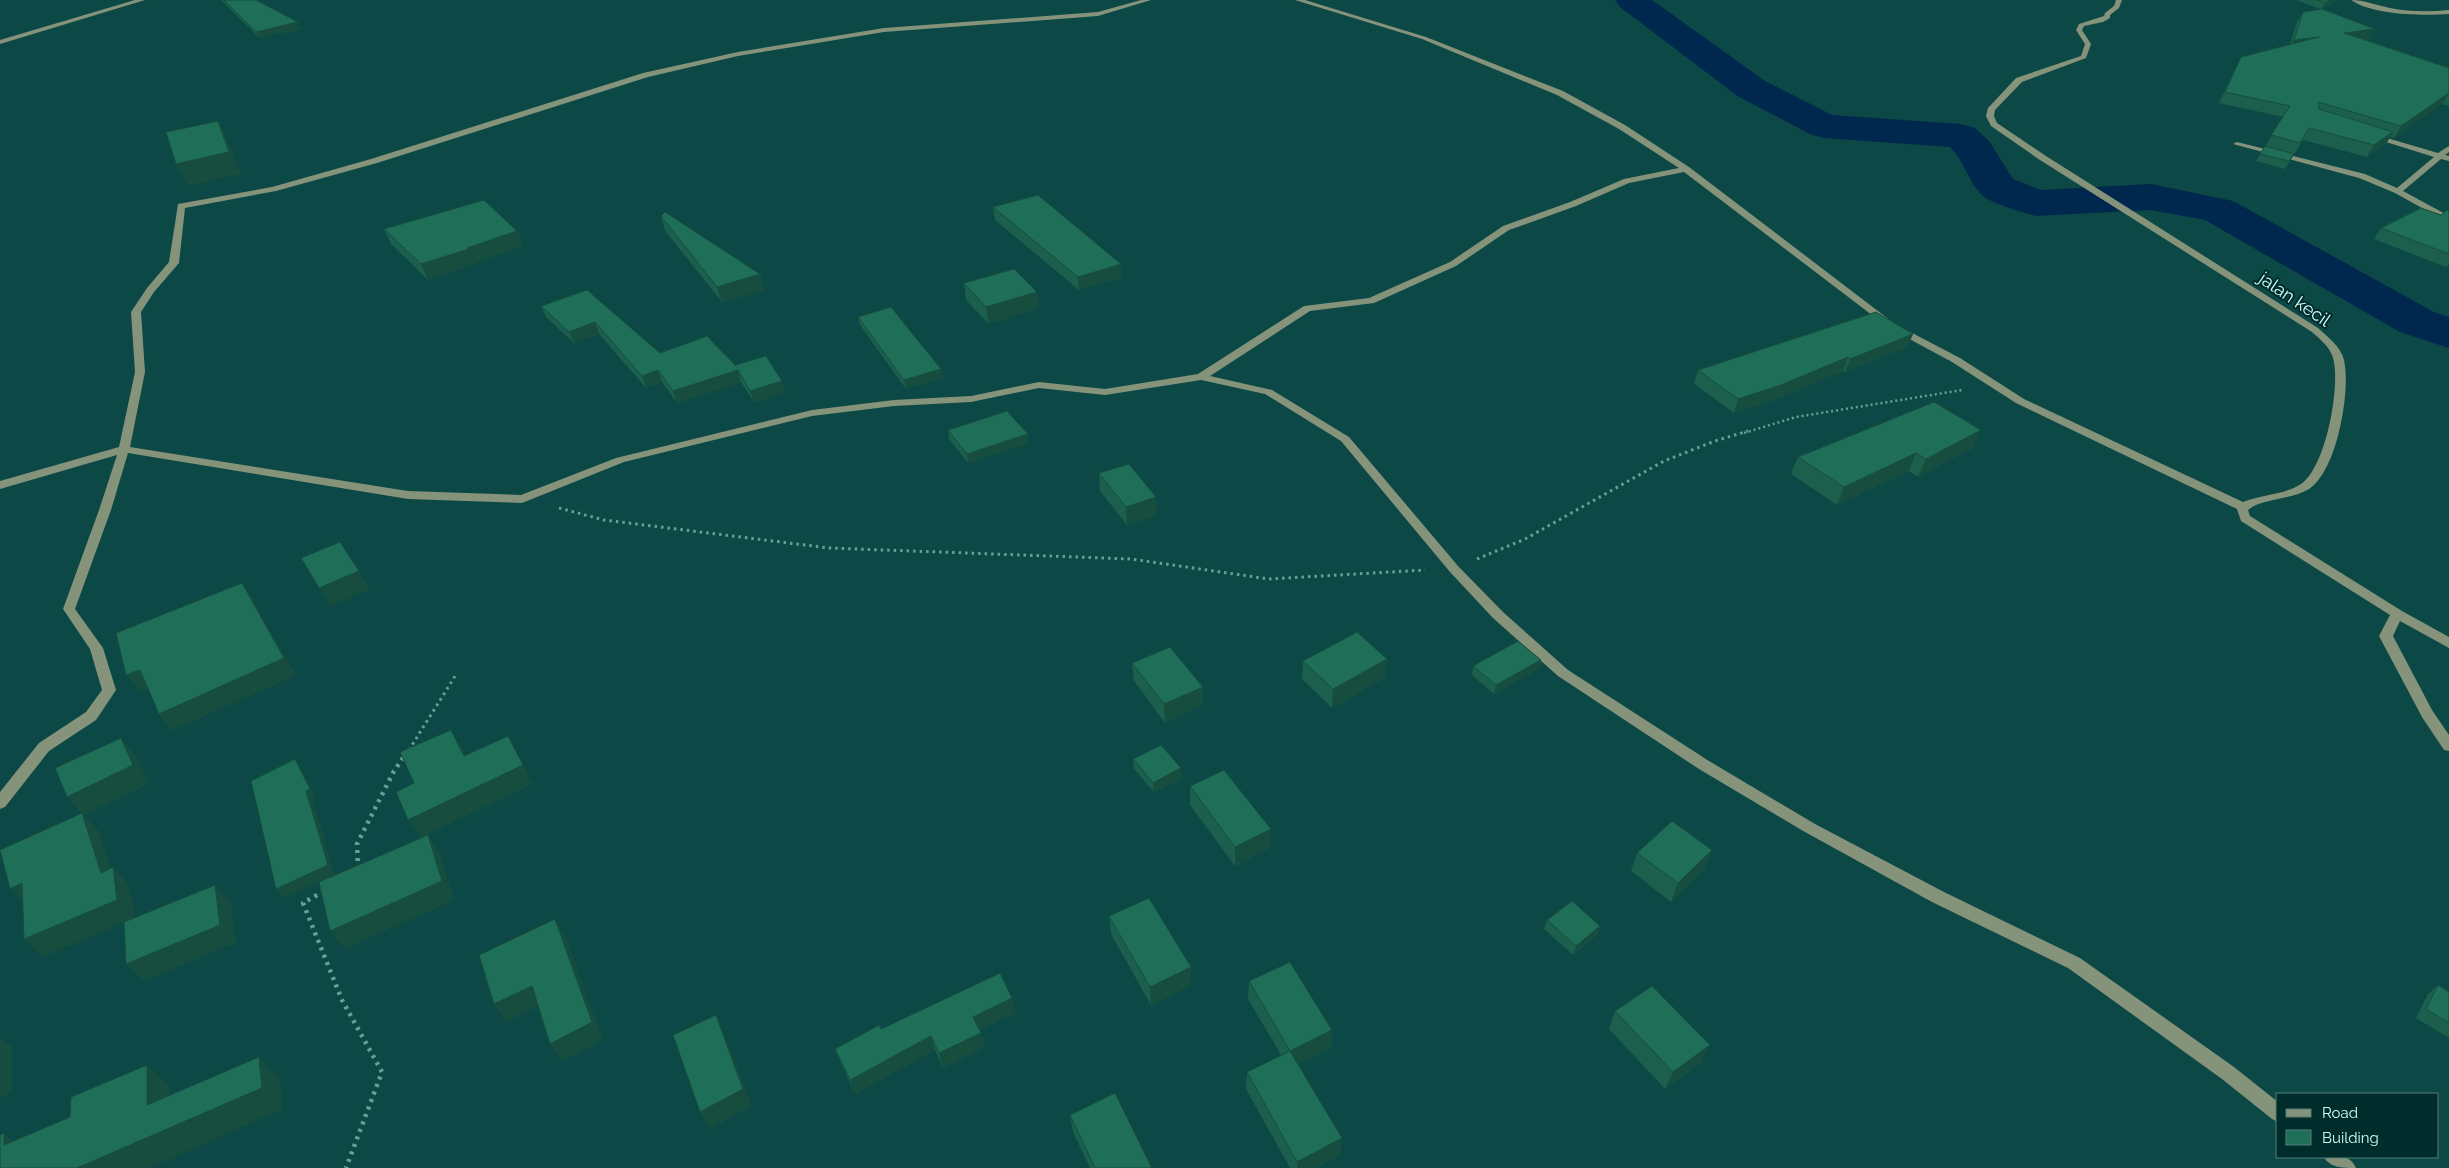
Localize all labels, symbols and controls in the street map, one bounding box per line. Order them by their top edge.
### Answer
street label: jalan kecil [2253,266,2335,331]
legend [2276,1093,2439,1158]
text: Road [2322,1104,2358,1122]
text: Building [2322,1129,2379,1147]

